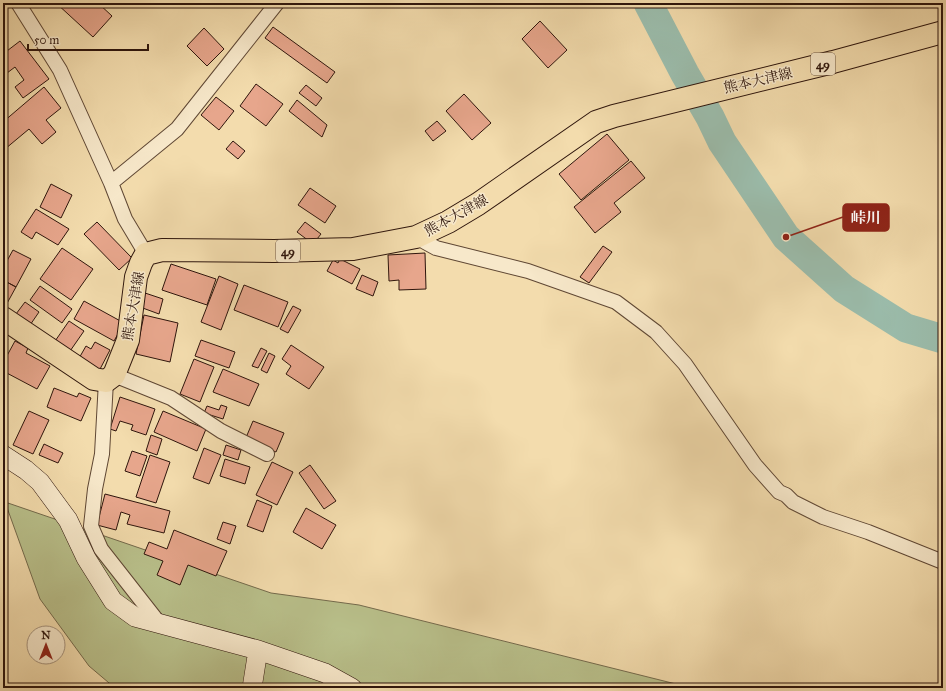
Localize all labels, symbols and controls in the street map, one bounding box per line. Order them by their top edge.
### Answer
scale bar [28,26,148,52]
text: 50 m [34,33,59,47]
road number: 49 [811,53,835,75]
street label: 熊本大津線 [722,64,794,97]
street label: 熊本大津線 [422,191,491,240]
callout: 峠川 [843,204,889,231]
text: 峠川 [851,209,881,227]
road number: 49 [276,240,300,262]
street label: 熊本大津線 [119,270,148,342]
north arrow [26,625,66,665]
text: N [41,629,51,642]

